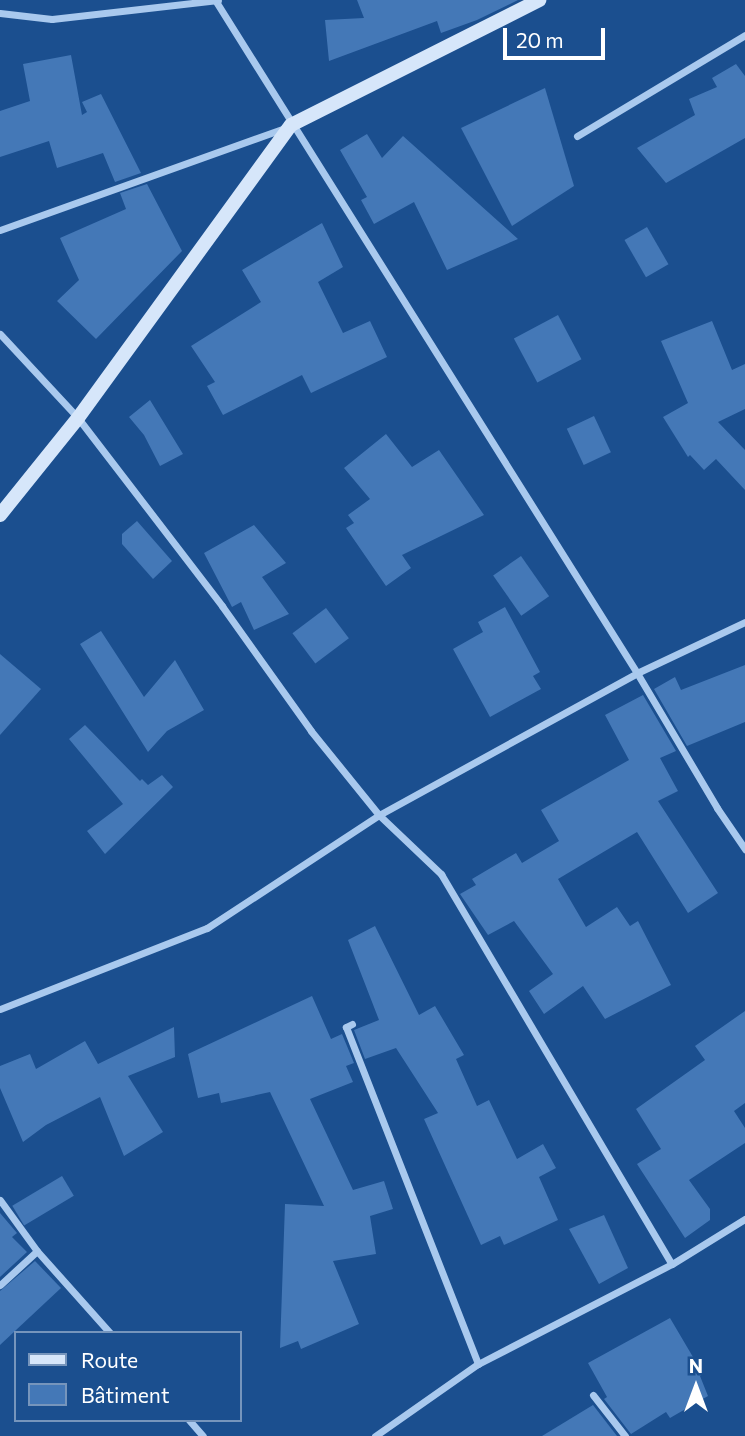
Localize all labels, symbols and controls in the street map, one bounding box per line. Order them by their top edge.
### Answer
scale bar [507,14,608,58]
text: 20 m [516,27,564,52]
legend [14,1331,242,1422]
text: Route [81,1347,138,1372]
north arrow [661,1352,731,1422]
text: N [689,1354,703,1377]
text: Bâtiment [81,1382,170,1407]

